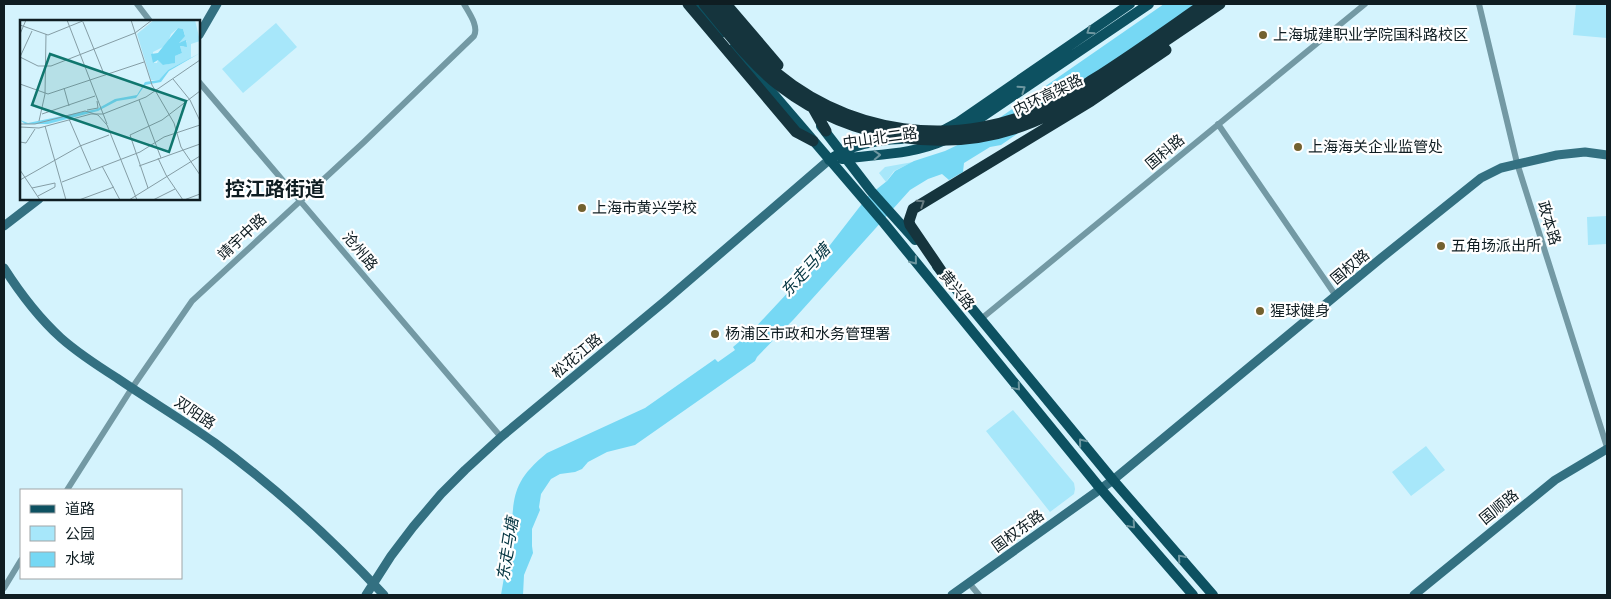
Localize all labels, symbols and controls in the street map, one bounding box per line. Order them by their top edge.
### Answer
inset map [20,20,200,200]
one-way arrow [1086,25,1096,34]
place label: 上海城建职业学院国科路校区 [1273,26,1468,44]
marker: 上海城建职业学院国科路校区 [1257,29,1269,41]
street label: 内环高架路 [1010,70,1086,120]
one-way arrow [1017,86,1026,96]
street label: 中山北二路 [842,124,918,152]
street label: 国科路 [1142,131,1188,173]
place label: 上海海关企业监管处 [1308,138,1443,156]
marker: 上海海关企业监管处 [1292,141,1304,153]
one-way arrow [874,150,881,160]
district label: 控江路街道 [225,177,325,201]
place label: 上海市黄兴学校 [592,199,697,217]
street label: 政本路 [1534,199,1564,247]
one-way arrow [915,200,924,210]
marker: 上海市黄兴学校 [576,202,588,214]
street label: 靖宇中路 [214,210,270,264]
street label: 沧州路 [339,228,381,274]
place label: 五角场派出所 [1451,237,1541,255]
water label: 东走马塘 [777,238,836,300]
marker: 五角场派出所 [1435,240,1447,252]
street label: 国权路 [1327,246,1373,288]
one-way arrow [909,255,917,264]
street label: 黄兴路 [936,267,978,313]
place label: 猩球健身 [1270,302,1330,320]
marker: 猩球健身 [1254,305,1266,317]
place label: 杨浦区市政和水务管理署 [725,325,890,343]
marker: 杨浦区市政和水务管理署 [709,328,721,340]
street label: 松花江路 [548,330,606,382]
one-way arrow [1011,382,1020,391]
street label: 双阳路 [171,393,219,433]
one-way arrow [1079,439,1088,448]
street label: 国顺路 [1476,486,1522,528]
legend [20,489,182,579]
text: 道路 [65,500,95,518]
street label: 国权东路 [988,506,1048,556]
water label: 东走马塘 [493,513,522,582]
one-way arrow [1126,520,1135,529]
text: 公园 [65,525,95,543]
text: 水域 [65,550,95,568]
one-way arrow [1178,555,1187,564]

